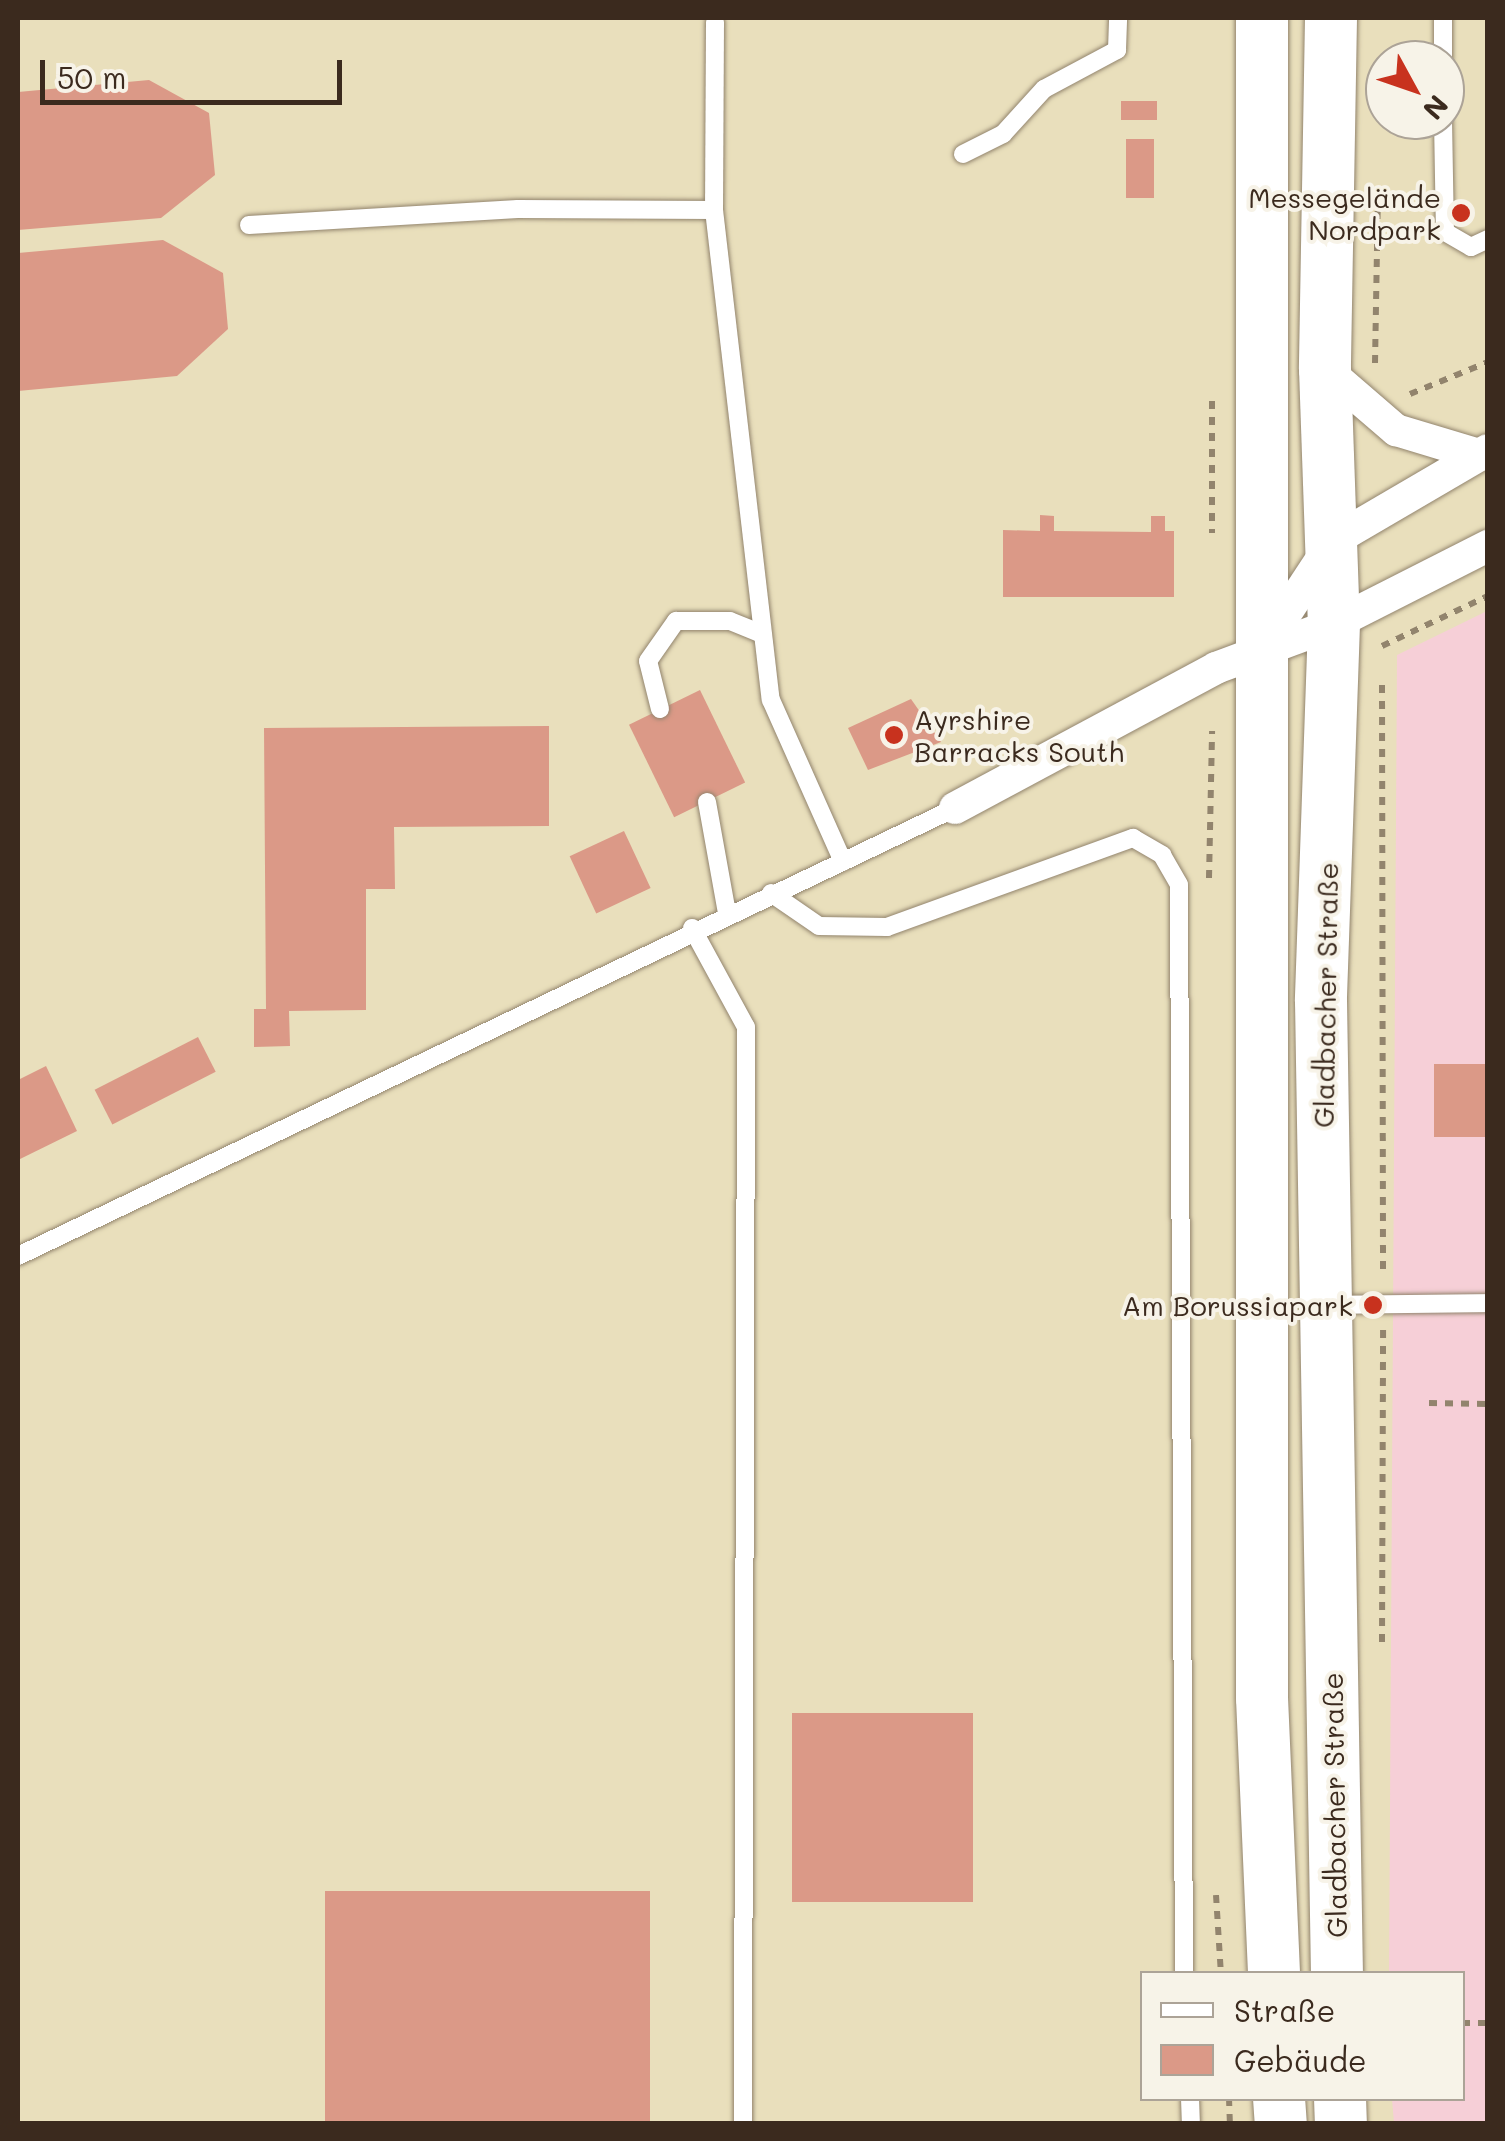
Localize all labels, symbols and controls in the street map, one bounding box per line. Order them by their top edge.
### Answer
scale bar [45,40,348,102]
north arrow [1365,40,1465,140]
text: 50 m [57,57,127,97]
text: N [1416,88,1457,128]
place label: Messegelände Nordpark [1248,180,1441,246]
marker: Messegelände Nordpark [1450,202,1472,224]
place label: Ayrshire Barracks South [914,702,1124,768]
marker: Ayrshire Barracks South [883,724,905,746]
street label: Gladbacher Straße [1306,862,1344,1128]
place label: Am Borussiapark [1122,1288,1353,1322]
marker: Am Borussiapark [1362,1294,1384,1316]
street label: Gladbacher Straße [1315,1672,1353,1938]
legend [1140,1971,1465,2101]
text: Straße [1234,1990,1335,2030]
text: Gebäude [1234,2040,1367,2080]

